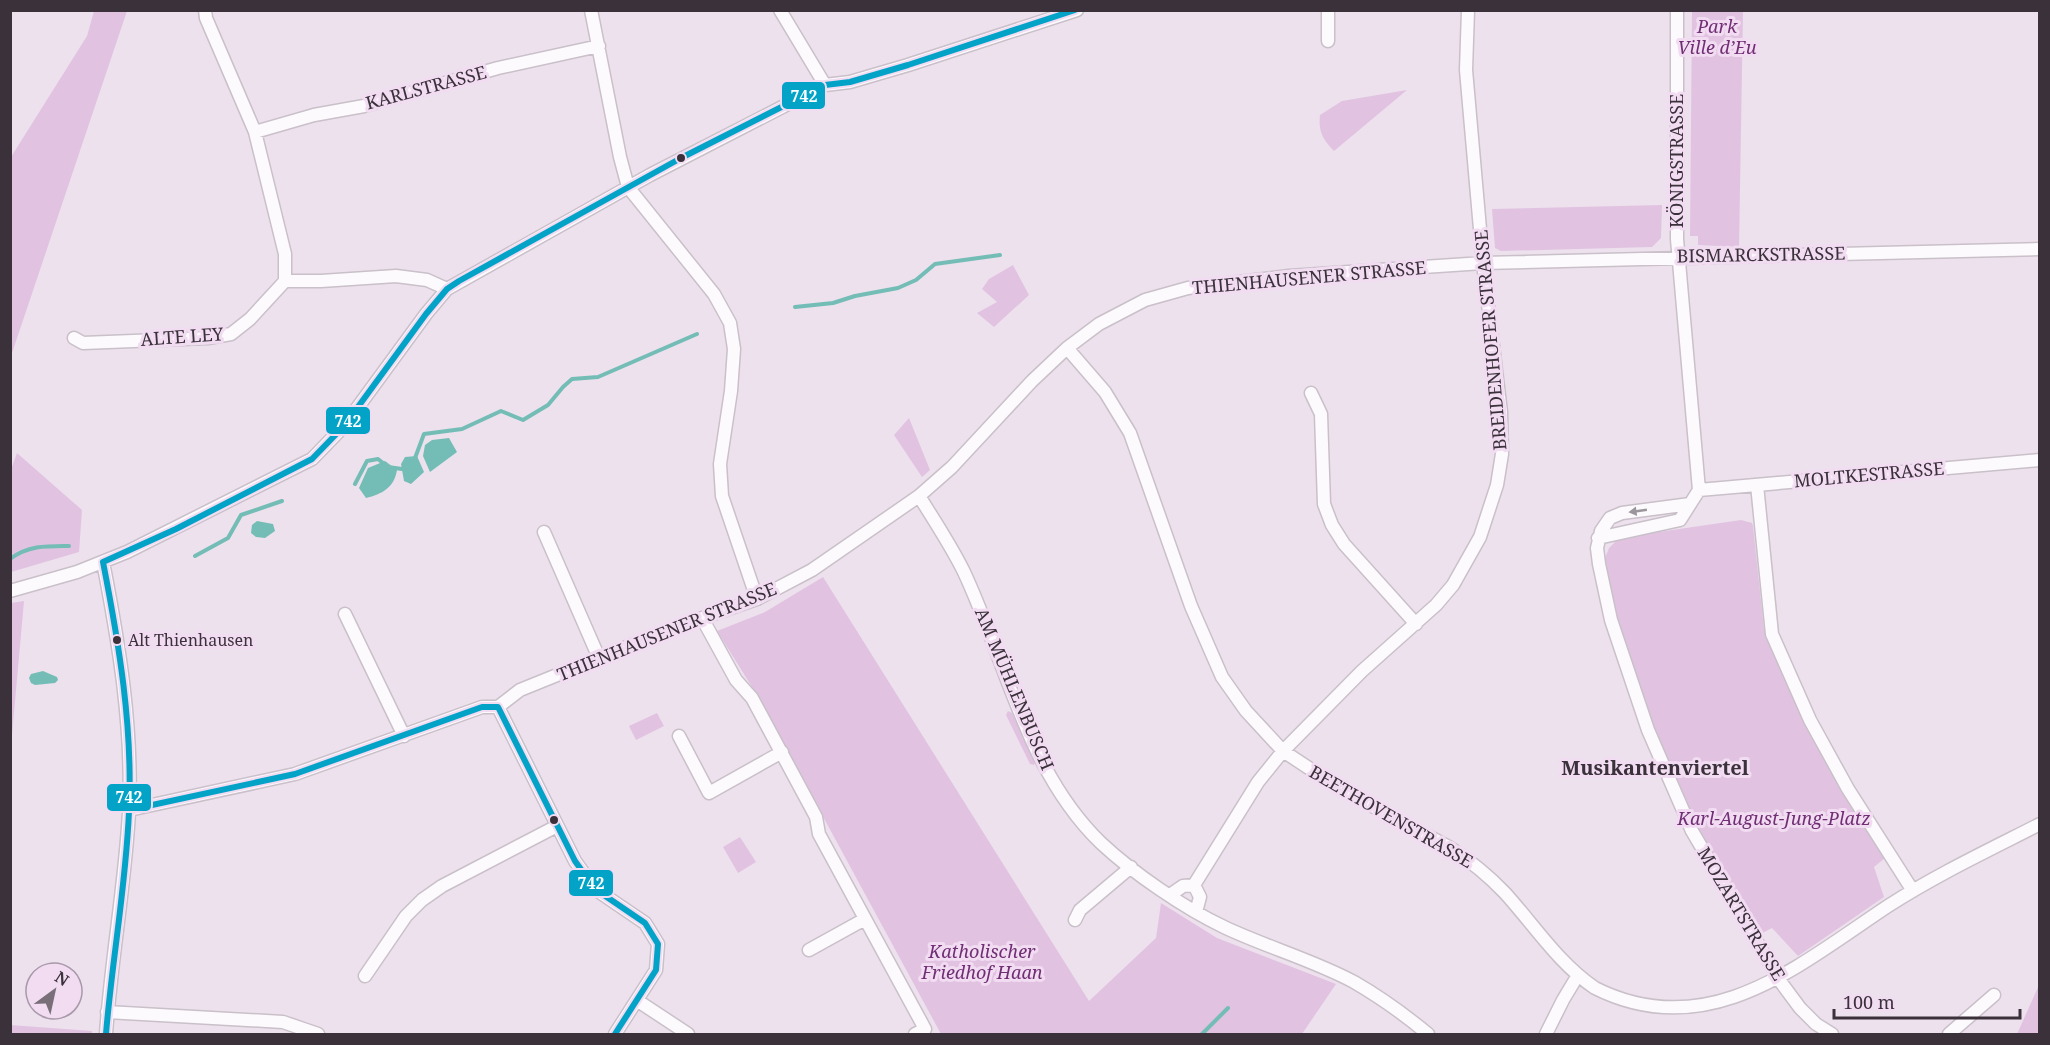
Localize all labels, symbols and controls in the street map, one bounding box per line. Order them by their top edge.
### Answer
park label: Park Ville d’Eu [1677,14,1757,59]
street label: KARLSTRASSE [363,59,489,115]
line badge: 742 [781,81,826,110]
text: 742 [790,85,818,107]
street label: KÖNIGSTRASSE [1664,94,1688,228]
unlabelled marker [675,152,687,164]
street label: BREIDENHOFER STRASSE [1468,229,1512,451]
street label: BISMARCKSTRASSE [1676,241,1845,267]
street label: THIENHAUSENER STRASSE [1191,255,1427,299]
street label: ALTE LEY [140,321,225,351]
line badge: 742 [325,406,371,435]
text: 742 [334,410,362,432]
street label: MOLTKESTRASSE [1793,455,1945,493]
one-way arrow [1628,507,1647,516]
street label: THIENHAUSENER STRASSE [553,576,780,686]
street label: AM MÜHLENBUSCH [970,604,1060,774]
place label: Alt Thienhausen [128,629,253,651]
marker: Alt Thienhausen [111,634,123,646]
district label: Musikantenviertel [1561,754,1749,781]
street label: BEETHOVENSTRASSE [1305,759,1478,873]
line badge: 742 [106,783,152,812]
text: 742 [115,786,143,808]
park label: Karl-August-Jung-Platz [1676,806,1871,830]
unlabelled marker [548,814,560,826]
street label: MOZARTSTRASSE [1692,842,1791,985]
line badge: 742 [568,869,614,897]
text: 742 [577,872,605,894]
park label: Katholischer Friedhof Haan [920,939,1043,984]
north arrow [24,961,84,1021]
text: N [51,966,74,991]
scale bar [1834,982,2020,1020]
text: 100 m [1843,990,1895,1014]

